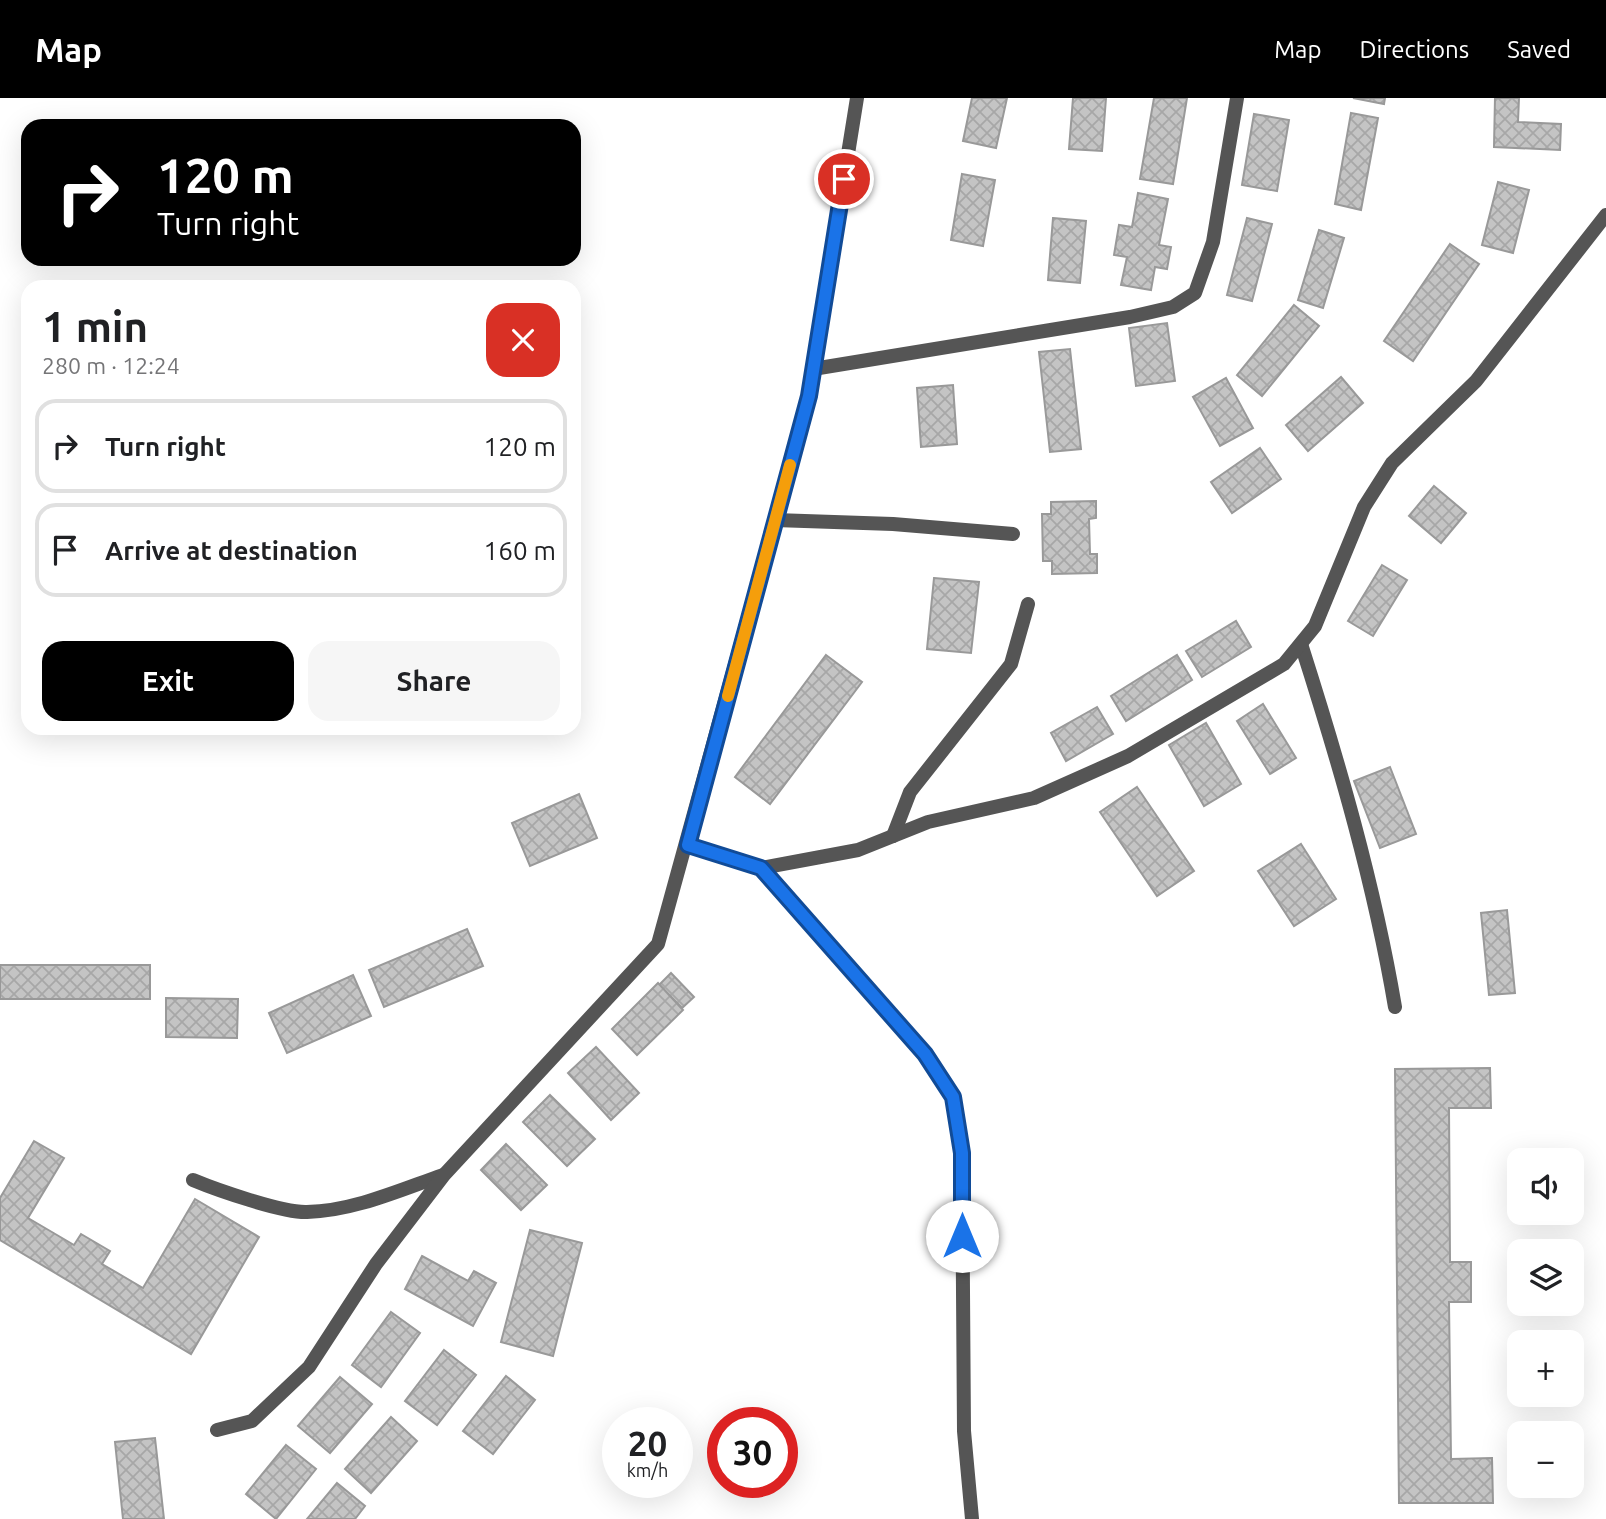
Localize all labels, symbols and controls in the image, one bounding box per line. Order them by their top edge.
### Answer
text: Map [35,31,102,68]
text: Map [1274,36,1321,63]
text: Directions [1359,36,1469,63]
text: Saved [1507,36,1571,63]
icon: right [42,147,133,238]
text: 120 m [157,147,294,202]
pin [814,149,874,209]
icon: arrive [825,160,863,198]
text: Turn right [157,205,299,241]
text: 1 min [42,303,148,350]
button: close [486,303,560,377]
text: 280 m · 12:24 [42,353,180,378]
icon: right [46,427,84,465]
text: Turn right [105,432,226,461]
text: 120 m [484,432,556,461]
icon: arrive [46,531,84,569]
text: Arrive at destination [105,536,358,565]
text: 160 m [484,536,556,565]
button: Exit [42,641,294,721]
button: Share [308,641,560,721]
map controls [1507,1148,1584,1498]
button: sound [1507,1148,1584,1225]
position arrow [925,1199,999,1273]
button: layers [1507,1239,1584,1316]
button: + [1507,1330,1584,1407]
speed limit sign: 30 [707,1407,798,1498]
button: − [1507,1421,1584,1498]
text: 20 [628,1423,667,1463]
text: km/h [627,1460,668,1480]

